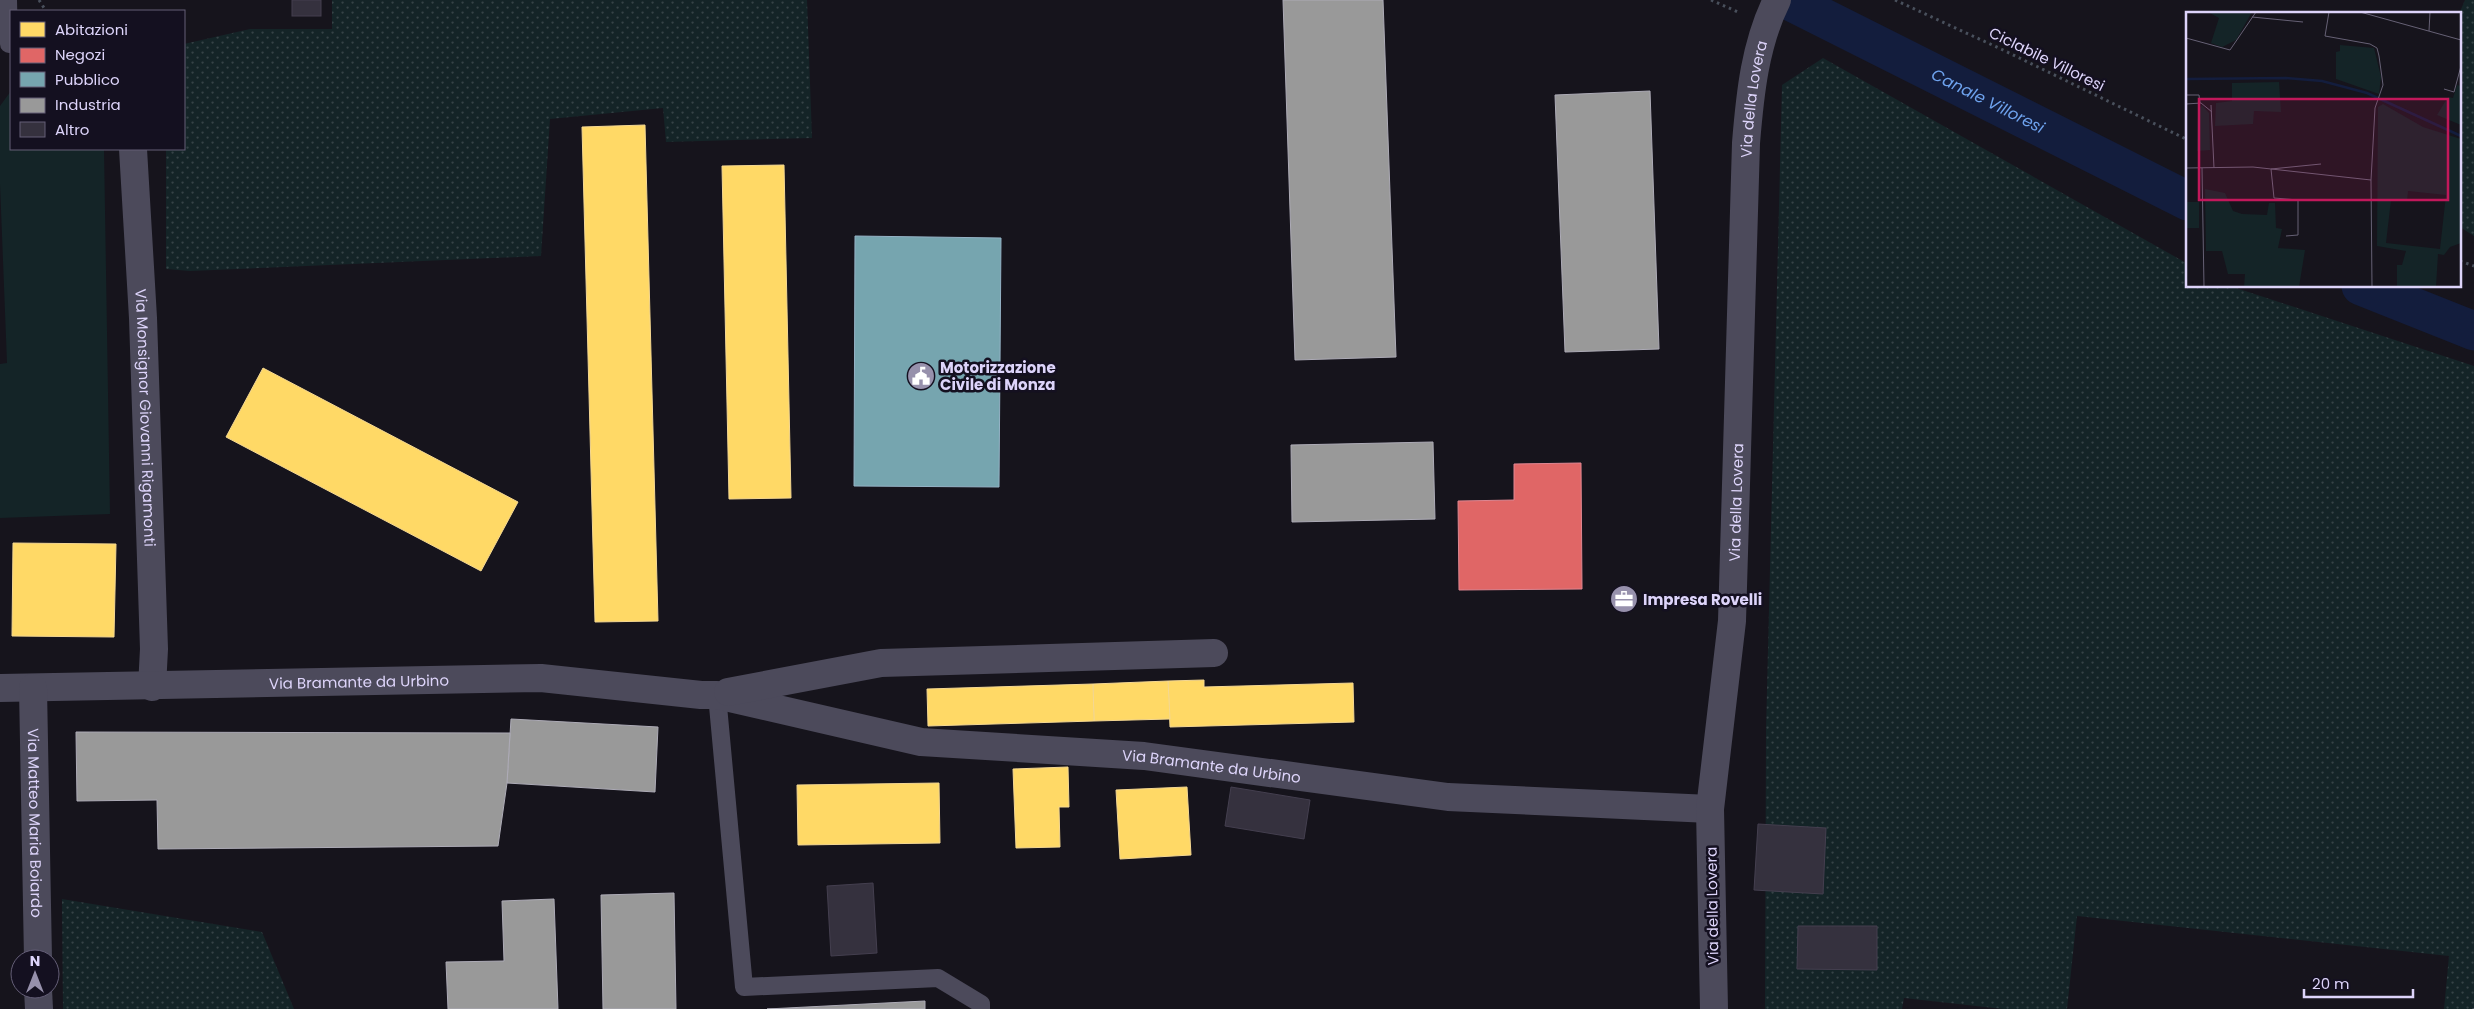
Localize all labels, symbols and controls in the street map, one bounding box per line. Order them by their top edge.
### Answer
legend [10,10,185,150]
inset map [2186,12,2462,288]
text: Abitazioni [55,19,128,40]
street label: Ciclabile Villoresi [1986,22,2108,96]
street label: Via della Lovera [1735,38,1772,158]
text: Negozi [55,44,105,65]
water label: Canale Villoresi [1928,62,2050,139]
text: Pubblico [55,69,120,90]
text: Industria [55,94,121,115]
text: Altro [55,119,89,140]
street label: Via Monsignor Giovanni Rigamonti [131,288,161,547]
place label: Motorizzazione Civile di Monza [940,357,1056,395]
public building icon: Motorizzazione Civile di Monza [906,361,936,391]
street label: Via della Lovera [1723,443,1748,562]
office icon: Impresa Rovelli [1609,584,1639,614]
place label: Impresa Rovelli [1643,589,1762,610]
street label: Via Bramante da Urbino [269,669,449,694]
street label: Via Matteo Maria Boiardo [23,728,48,918]
street label: Via Bramante da Urbino [1122,744,1302,788]
street label: Via della Lovera [1700,847,1724,965]
north arrow [10,949,60,999]
text: N [30,951,40,971]
scale bar [2304,966,2413,998]
text: 20 m [2312,973,2350,994]

